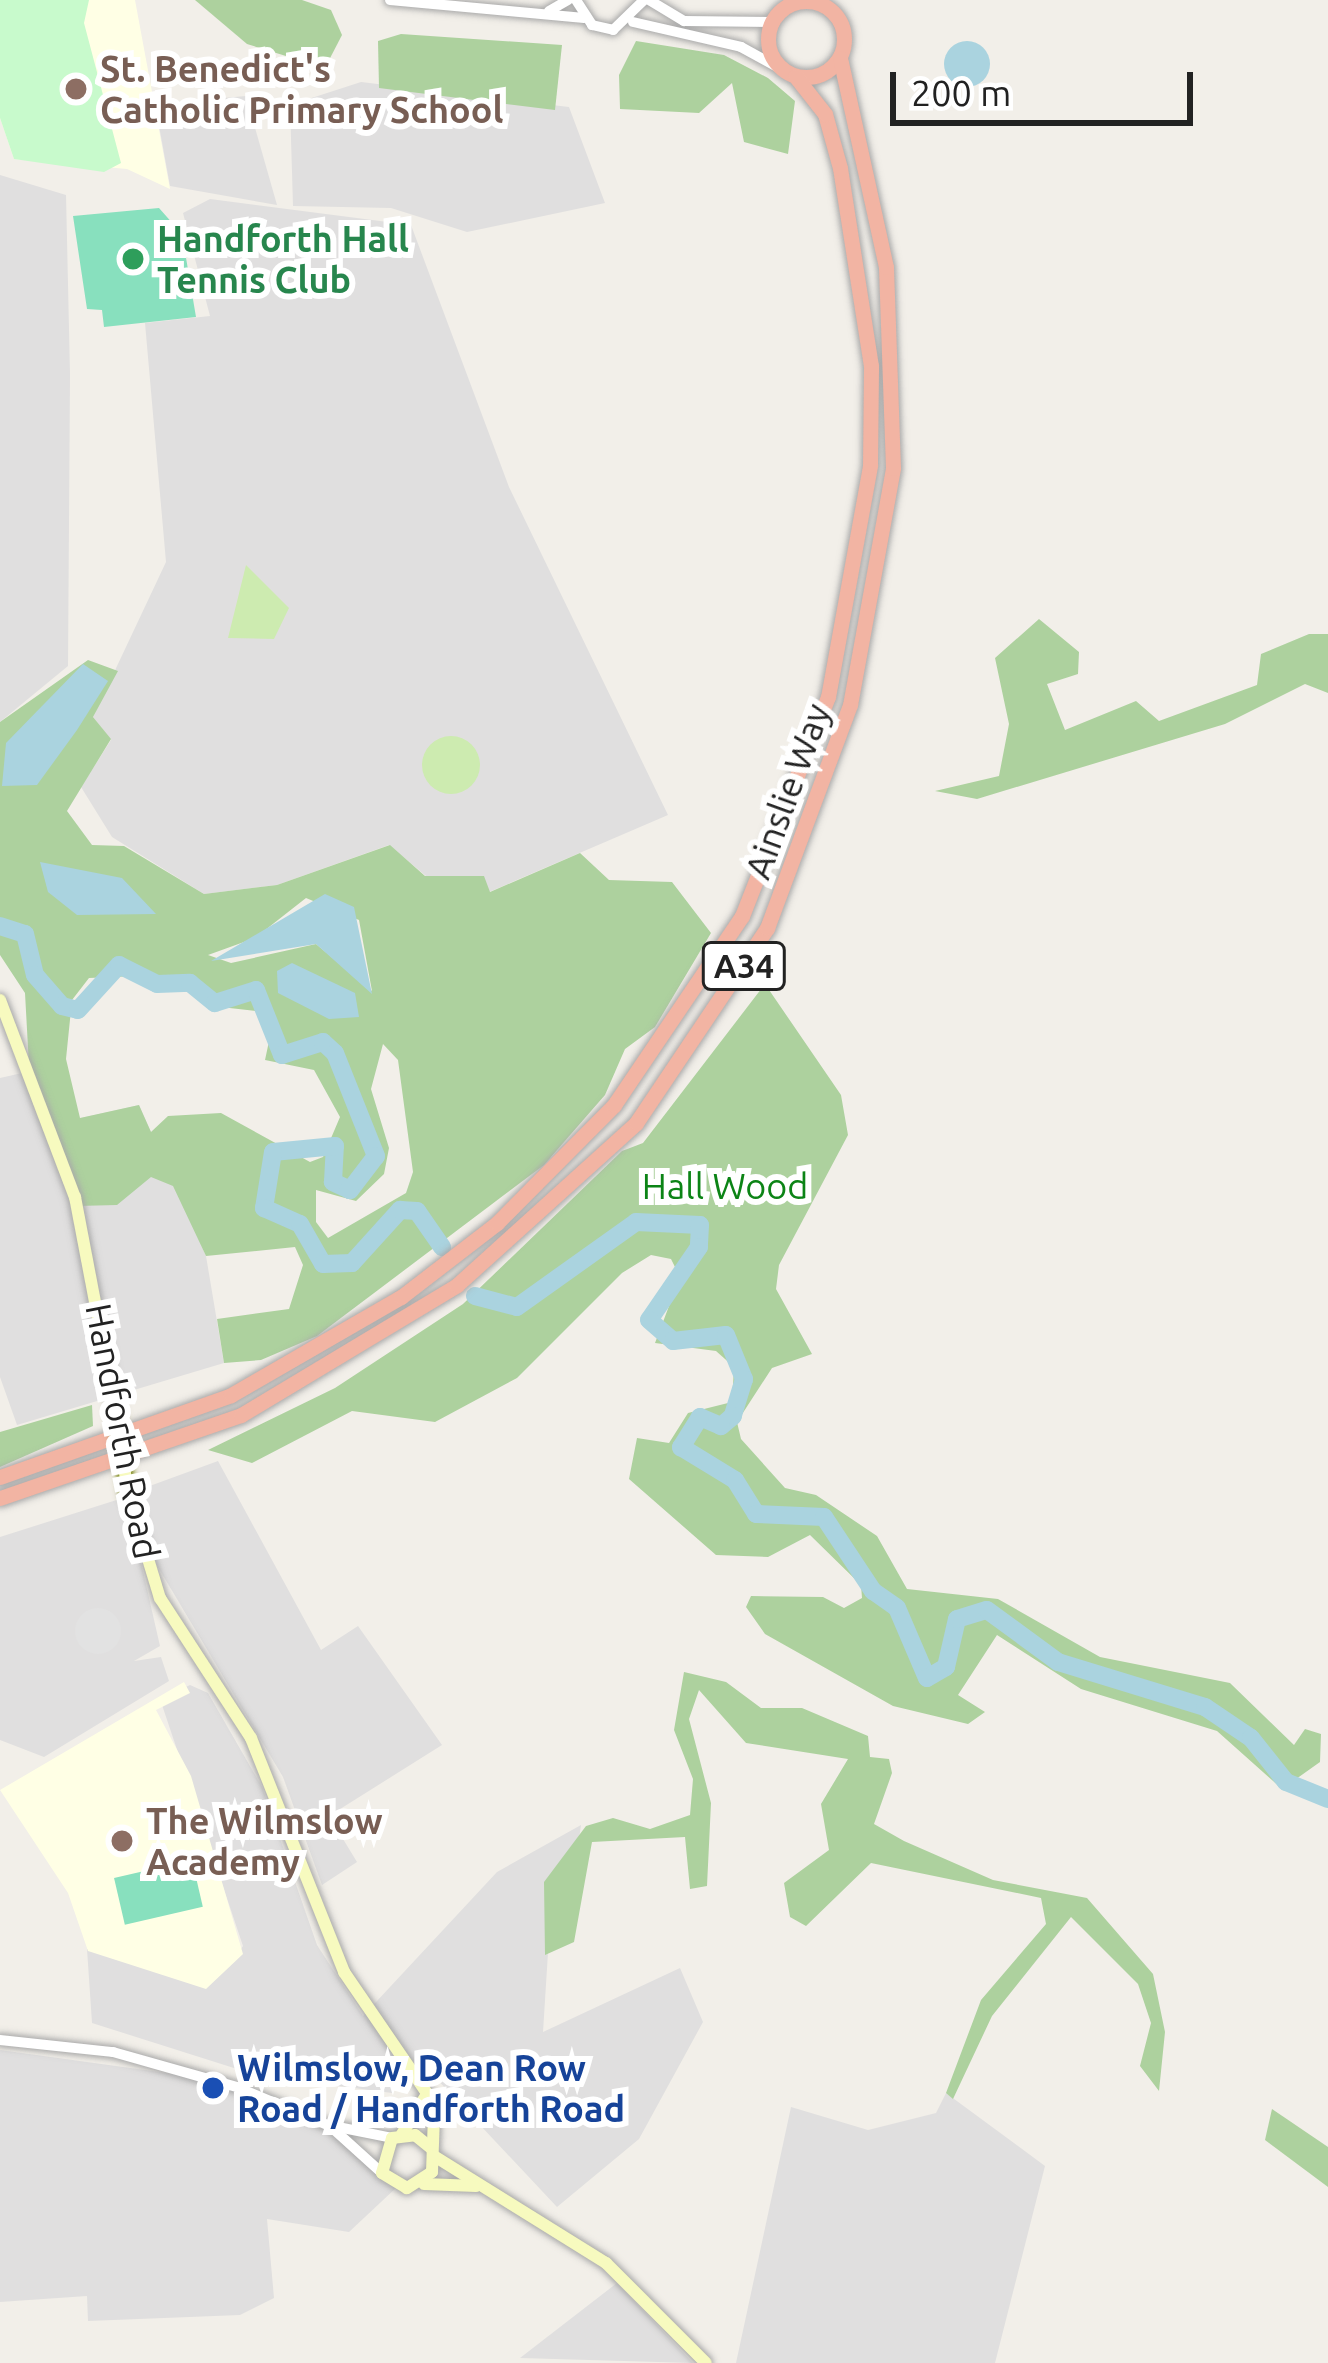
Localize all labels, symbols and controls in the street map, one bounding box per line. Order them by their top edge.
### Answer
place label: St. Benedict's Catholic Primary School [100,46,503,131]
scale bar [896,48,1199,122]
text: 200 m [911,72,1011,113]
marker: St. Benedict's Catholic Primary School [63,76,89,102]
place label: Handforth Hall Tennis Club [157,216,409,301]
marker: Handforth Hall Tennis Club [120,246,146,272]
street label: Ainslie Way [735,698,839,884]
road number: A34 [699,939,789,993]
park label: Hall Wood [642,1164,808,1208]
street label: Handforth Road [77,1300,169,1562]
place label: The Wilmslow Academy [146,1798,383,1883]
marker: The Wilmslow Academy [109,1828,135,1854]
place label: Wilmslow, Dean Row Road / Handforth Road [237,2045,625,2130]
marker: Wilmslow, Dean Row Road / Handforth Road [200,2075,226,2101]

